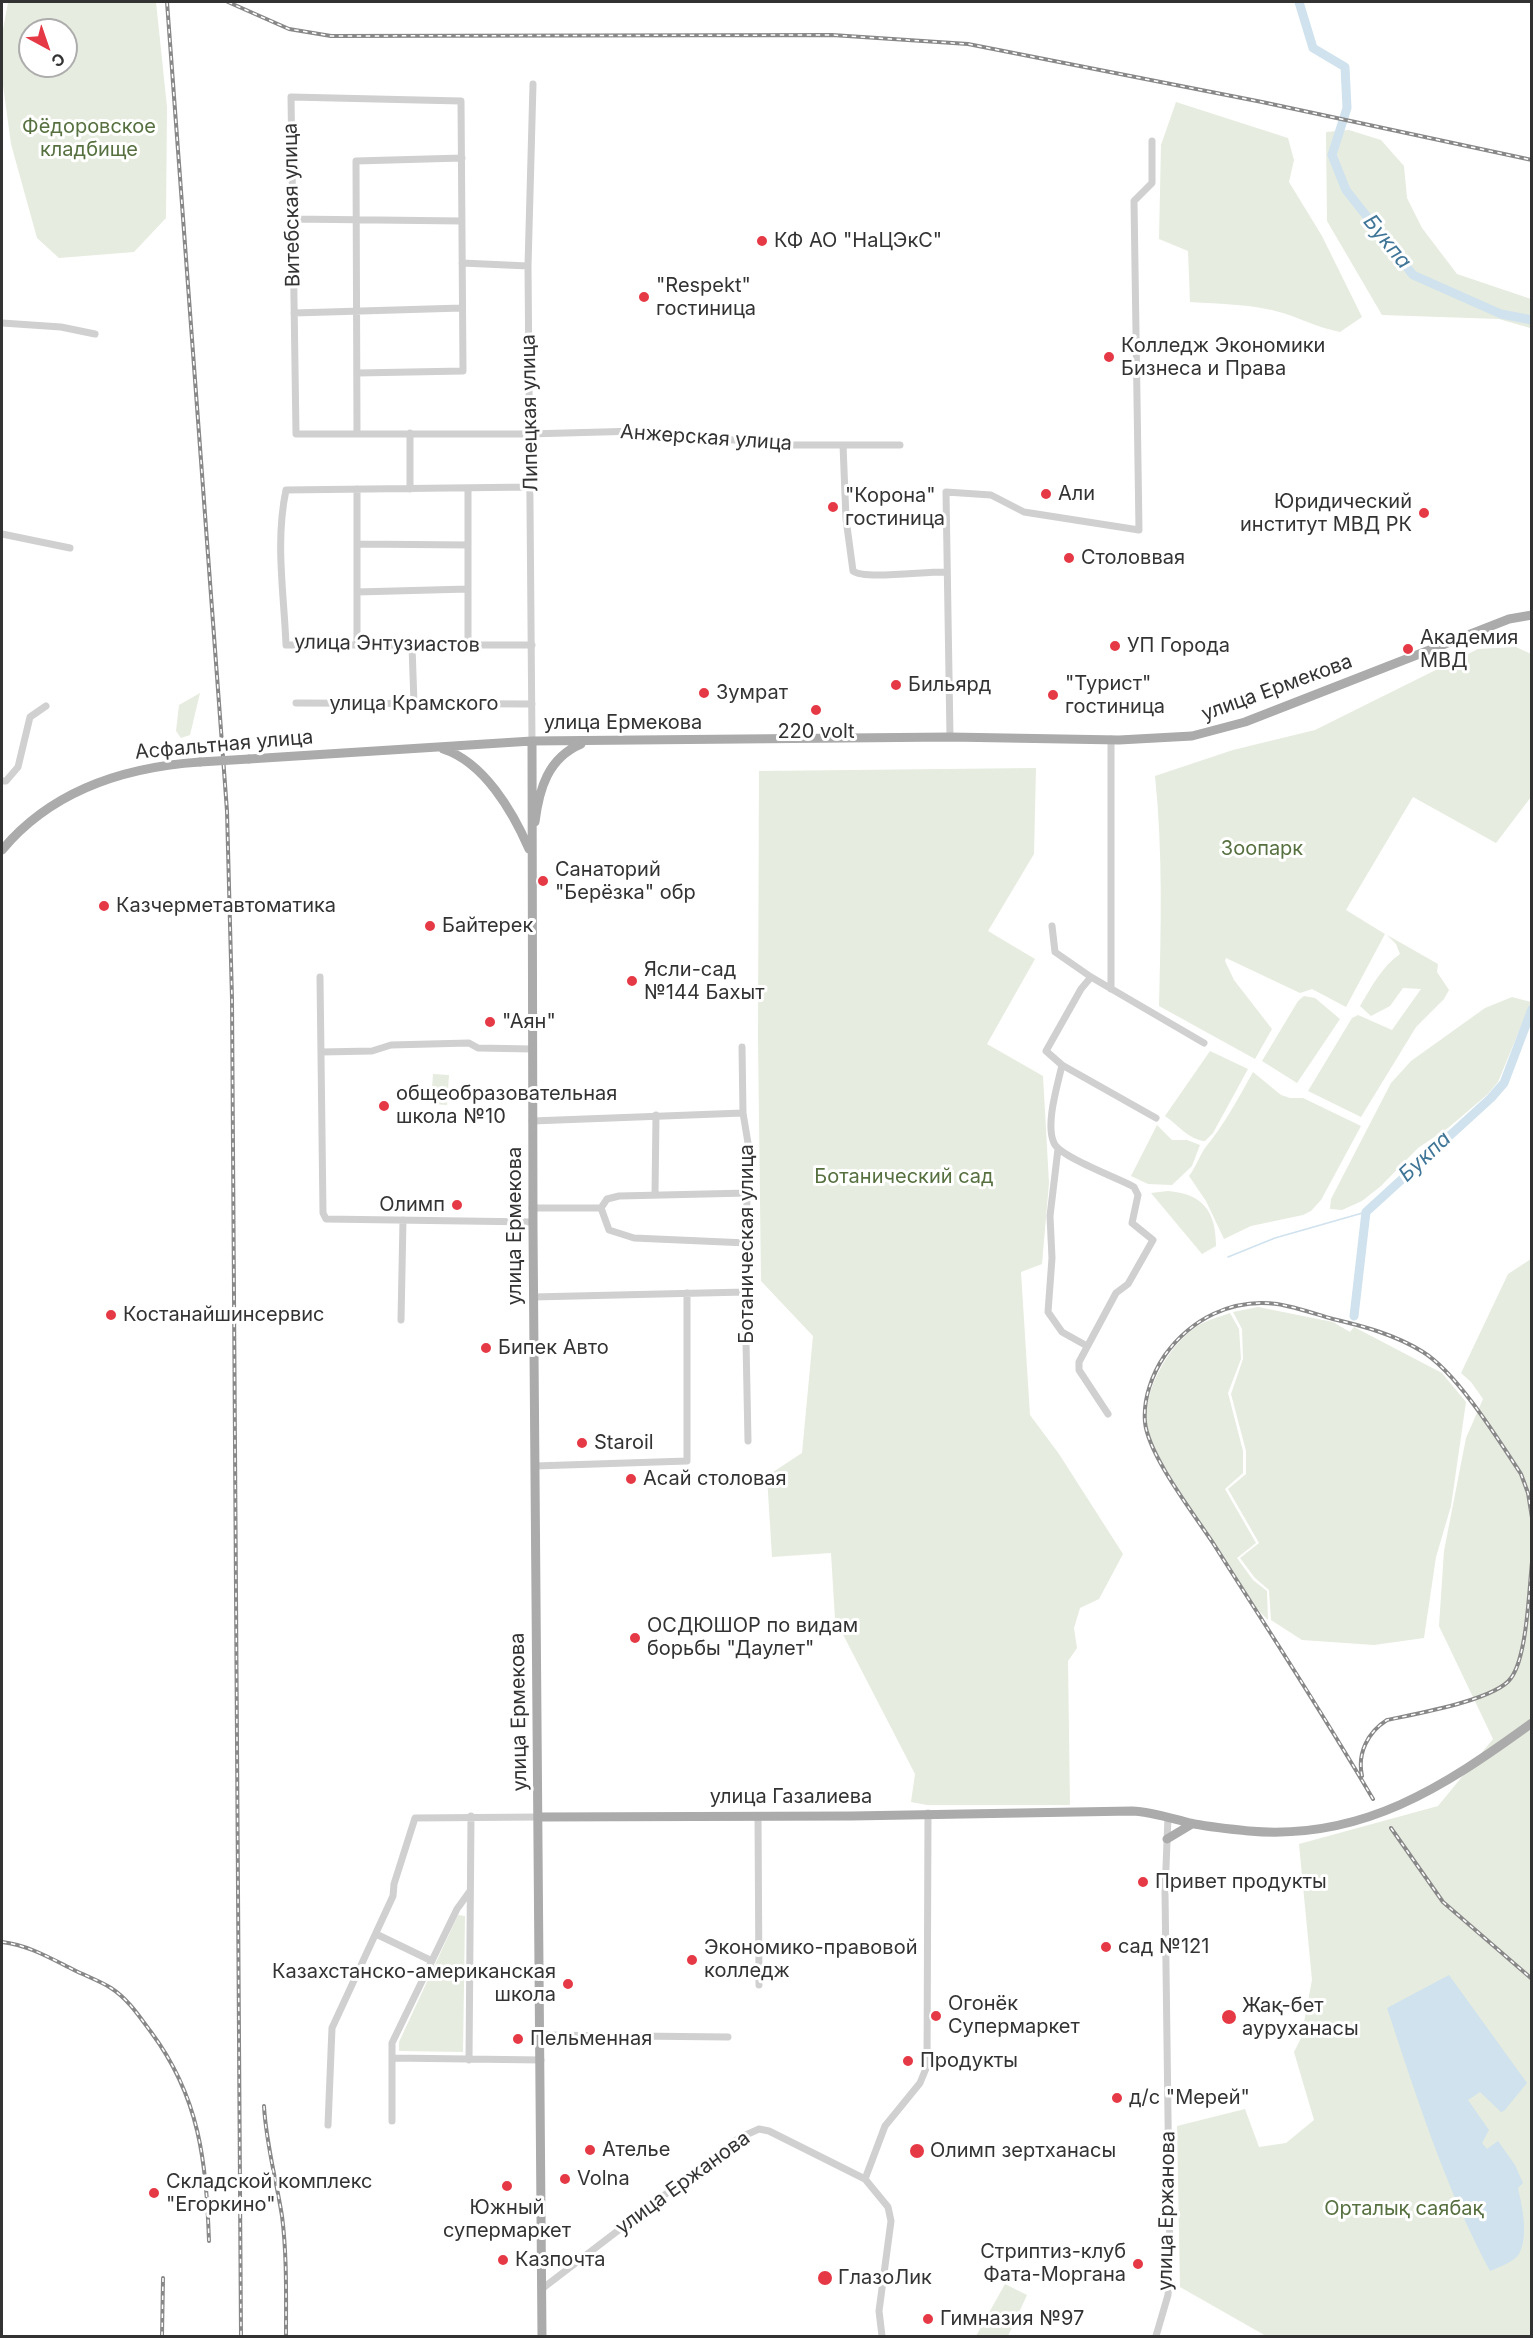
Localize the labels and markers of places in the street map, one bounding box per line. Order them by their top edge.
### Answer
place label: КФ АО "НаЦЭкС" [774,229,942,253]
marker: КФ АО "НаЦЭкС" [755,234,769,248]
place label: "Respekt" гостиница [656,274,756,321]
marker: "Respekt" гостиница [637,290,651,304]
place label: Колледж Экономики Бизнеса и Права [1121,334,1325,381]
marker: Колледж Экономики Бизнеса и Права [1102,350,1116,364]
place label: Али [1058,482,1095,506]
place label: "Корона" гостиница [845,484,945,531]
marker: Али [1039,487,1053,501]
place label: Юридический институт МВД РК [1240,490,1412,537]
marker: "Корона" гостиница [826,500,840,514]
marker: Юридический институт МВД РК [1417,506,1431,520]
place label: Столоввая [1081,546,1185,570]
marker: Столоввая [1062,551,1076,565]
place label: Академия МВД [1420,626,1518,673]
place label: УП Города [1127,634,1230,658]
marker: УП Города [1108,639,1122,653]
marker: Академия МВД [1401,642,1415,656]
place label: "Турист" гостиница [1065,672,1165,719]
place label: Бильярд [908,673,991,697]
marker: Бильярд [889,678,903,692]
place label: Зумрат [716,681,788,705]
marker: Зумрат [697,686,711,700]
marker: "Турист" гостиница [1046,688,1060,702]
marker: 220 volt [809,703,823,717]
place label: 220 volt [777,720,855,744]
place label: Санаторий "Берёзка" обр [555,858,696,905]
marker: Санаторий "Берёзка" обр [536,874,550,888]
place label: Казчерметавтоматика [116,894,336,918]
marker: Казчерметавтоматика [97,899,111,913]
place label: Байтерек [442,914,533,938]
marker: Байтерек [423,919,437,933]
place label: Ясли-сад №144 Бахыт [644,958,765,1005]
marker: Ясли-сад №144 Бахыт [625,974,639,988]
place label: "Аян" [502,1010,556,1034]
marker: "Аян" [483,1015,497,1029]
place label: общеобразовательная школа №10 [396,1082,617,1129]
marker: общеобразовательная школа №10 [377,1099,391,1113]
place label: Олимп [379,1193,445,1217]
marker: Олимп [450,1198,464,1212]
place label: Костанайшинсервис [123,1303,324,1327]
marker: Костанайшинсервис [104,1308,118,1322]
place label: Бипек Авто [498,1336,609,1360]
marker: Бипек Авто [479,1341,493,1355]
place label: Staroil [594,1431,654,1455]
marker: Staroil [575,1436,589,1450]
place label: Асай столовая [643,1467,787,1491]
marker: Асай столовая [624,1472,638,1486]
place label: ОСДЮШОР по видам борьбы "Даулет" [647,1614,858,1661]
marker: ОСДЮШОР по видам борьбы "Даулет" [628,1631,642,1645]
place label: Привет продукты [1155,1870,1327,1894]
marker: Привет продукты [1136,1875,1150,1889]
place label: сад №121 [1118,1935,1209,1959]
place label: Экономико-правовой колледж [704,1936,917,1983]
marker: сад №121 [1099,1940,1113,1954]
marker: Экономико-правовой колледж [685,1953,699,1967]
place label: Казахстанско-американская школа [272,1960,556,2007]
marker: Казахстанско-американская школа [561,1977,575,1991]
place label: Огонёк Супермаркет [948,1992,1080,2039]
place label: Жақ-бет ауруханасы [1242,1994,1359,2041]
marker: Жақ-бет ауруханасы [1220,2008,1238,2026]
marker: Огонёк Супермаркет [929,2009,943,2023]
place label: Пельменная [530,2027,652,2051]
marker: Пельменная [511,2032,525,2046]
place label: Продукты [920,2049,1018,2073]
marker: Продукты [901,2054,915,2068]
place label: д/с "Мерей" [1129,2086,1250,2110]
marker: д/с "Мерей" [1110,2091,1124,2105]
place label: Ателье [602,2138,670,2162]
place label: Олимп зертханасы [930,2139,1116,2163]
marker: Олимп зертханасы [908,2142,926,2160]
marker: Ателье [583,2143,597,2157]
place label: Volna [577,2167,630,2191]
place label: Складской комплекс "Егоркино" [166,2170,373,2217]
marker: Volna [558,2172,572,2186]
marker: Южный супермаркет [500,2179,514,2193]
marker: Складской комплекс "Егоркино" [147,2186,161,2200]
place label: Южный супермаркет [443,2196,571,2243]
place label: Стриптиз-клуб Фата-Моргана [980,2240,1126,2287]
place label: Казпочта [515,2248,606,2272]
marker: Казпочта [496,2253,510,2267]
marker: Стриптиз-клуб Фата-Моргана [1131,2257,1145,2271]
place label: ГлазоЛик [838,2266,932,2290]
marker: ГлазоЛик [816,2269,834,2287]
place label: Гимназия №97 [940,2307,1084,2331]
marker: Гимназия №97 [921,2312,935,2326]

